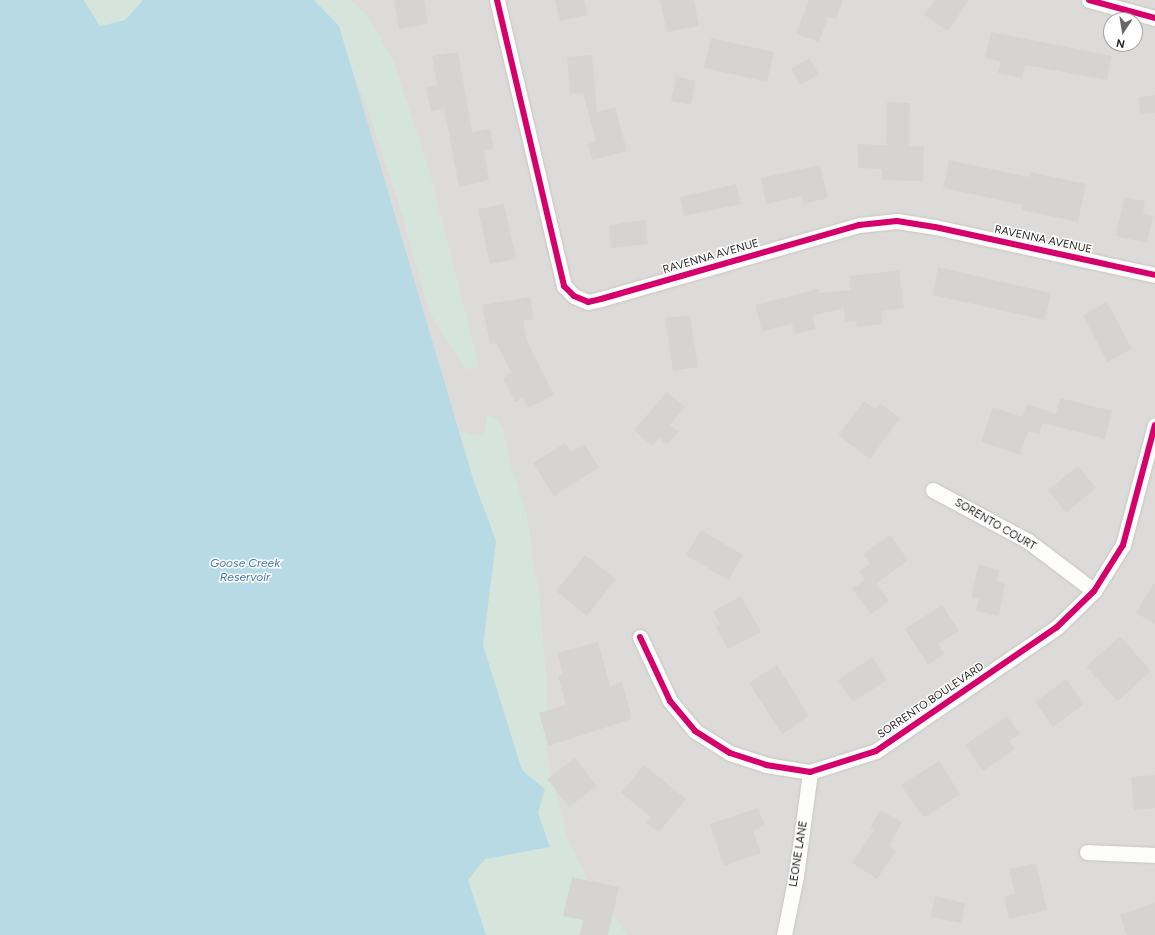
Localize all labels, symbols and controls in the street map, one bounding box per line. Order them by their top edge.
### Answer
north arrow [1103,12,1143,52]
text: N [1115,36,1126,50]
street label: RAVENNA AVENUE [993,223,1093,257]
street label: RAVENNA AVENUE [662,237,760,277]
street label: SORENTO COURT [952,496,1038,554]
water label: Goose Creek Reservoir [210,557,280,585]
street label: SORRENTO BOULEVARD [875,660,987,742]
street label: LEONE LANE [787,820,811,888]

